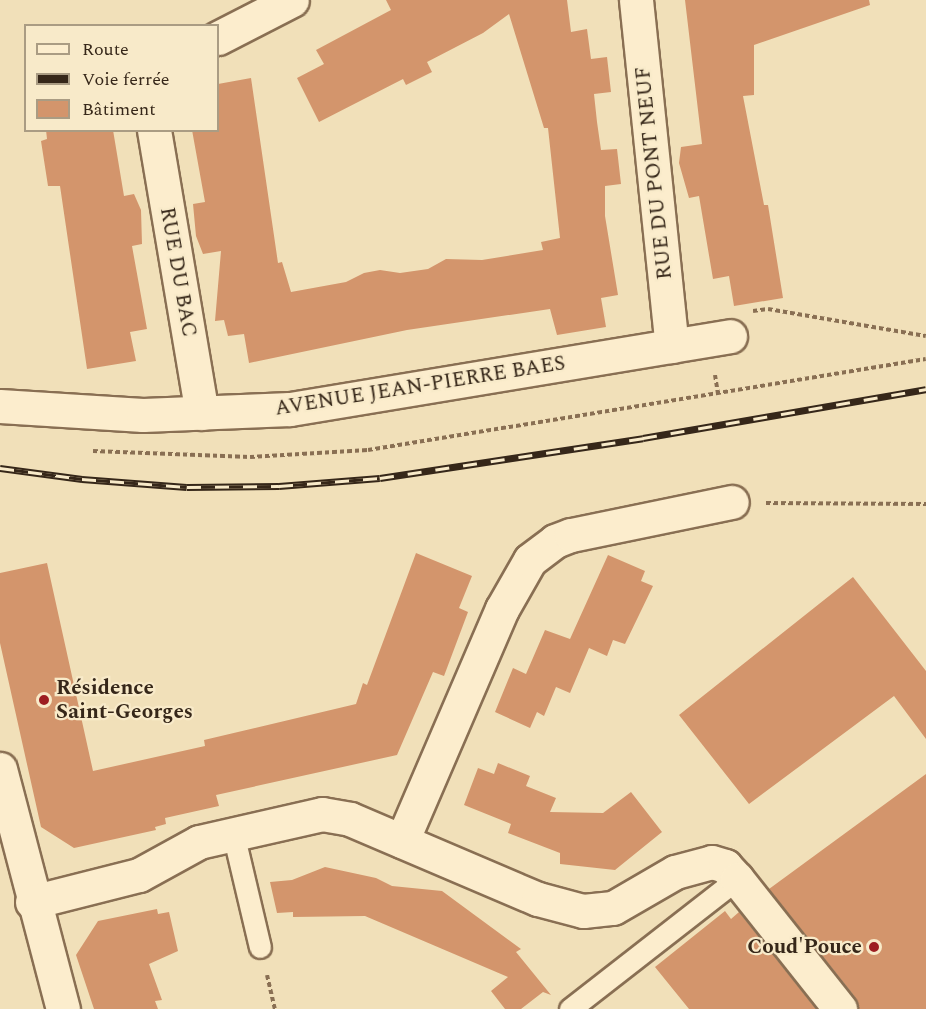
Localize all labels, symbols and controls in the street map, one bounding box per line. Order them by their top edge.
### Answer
legend [24,24,219,132]
text: Route [82,36,129,63]
street label: RUE DU PONT NEUF [630,65,678,281]
text: Voie ferrée [82,66,170,93]
text: Bâtiment [82,96,156,123]
street label: RUE DU BAC [154,205,202,339]
street label: AVENUE JEAN-PIERRE BAES [273,351,567,421]
place label: Résidence Saint-Georges [56,675,193,725]
marker: Résidence Saint-Georges [37,693,51,707]
place label: Coud'Pouce [747,934,862,960]
marker: Coud'Pouce [867,940,881,954]

